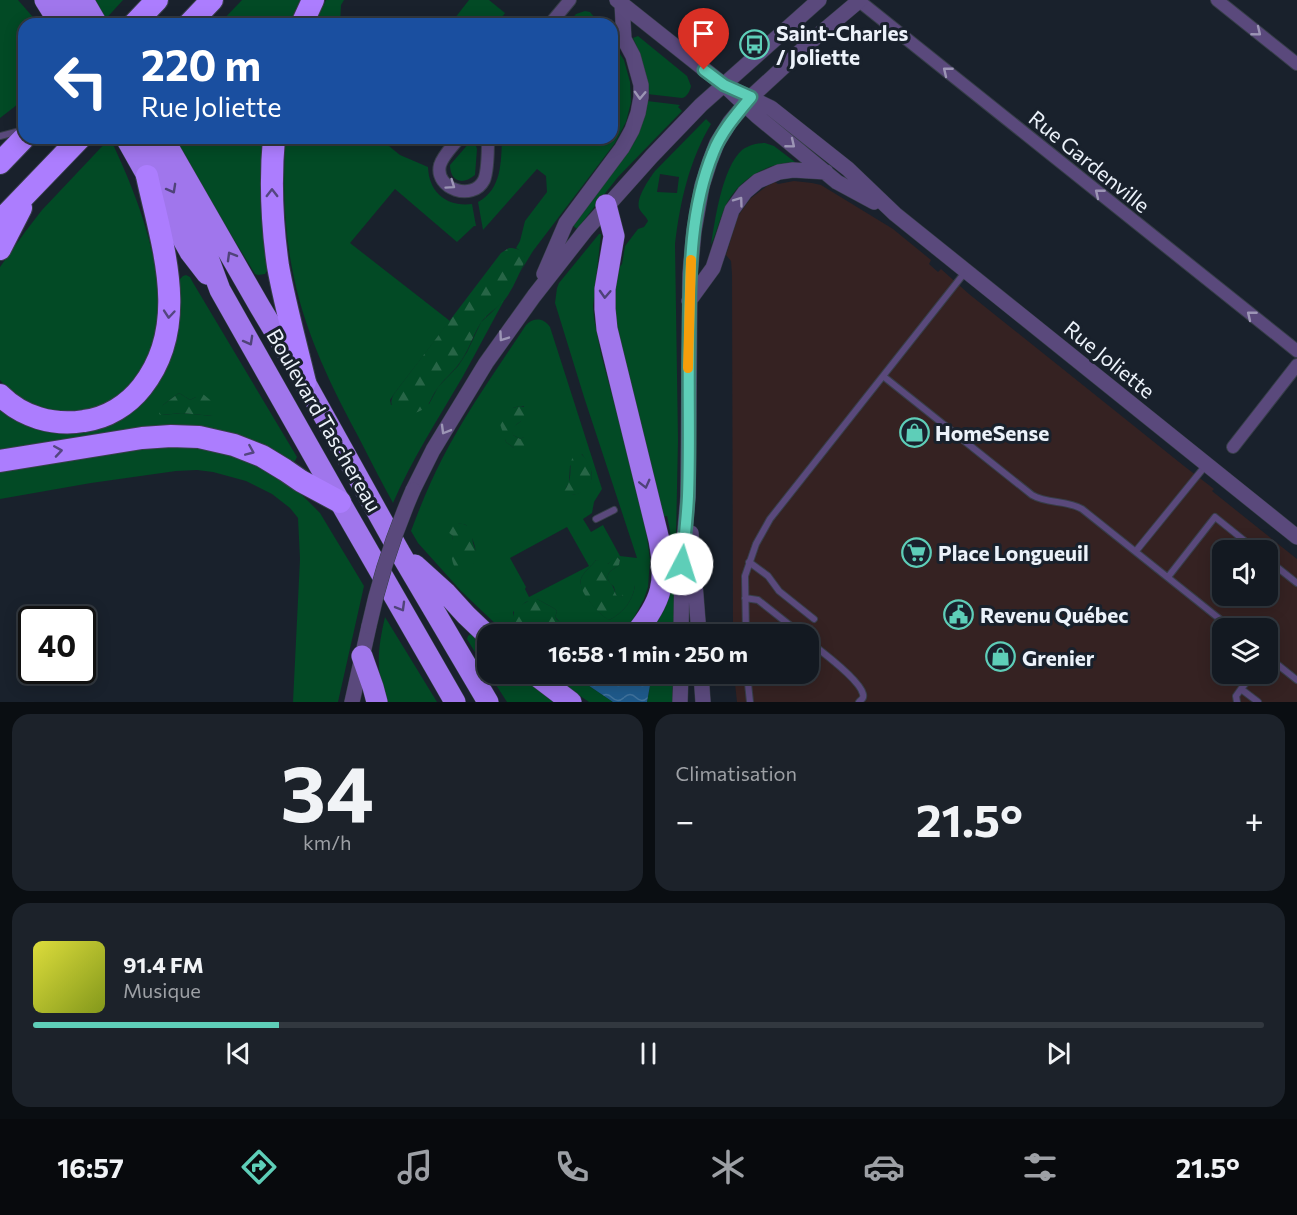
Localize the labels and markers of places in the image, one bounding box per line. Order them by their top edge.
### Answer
pin [678,8,729,70]
place label: Saint-Charles / Joliette [776,20,909,69]
bus stop icon: Saint-Charles / Joliette [739,28,771,60]
shop icon: HomeSense [898,416,930,448]
place label: HomeSense [935,420,1049,445]
supermarket icon: Place Longueuil [901,536,933,568]
place label: Place Longueuil [938,540,1089,565]
public building icon: Revenu Québec [943,598,975,630]
place label: Revenu Québec [980,602,1128,627]
shop icon: Grenier [985,641,1017,673]
place label: Grenier [1022,645,1095,670]

